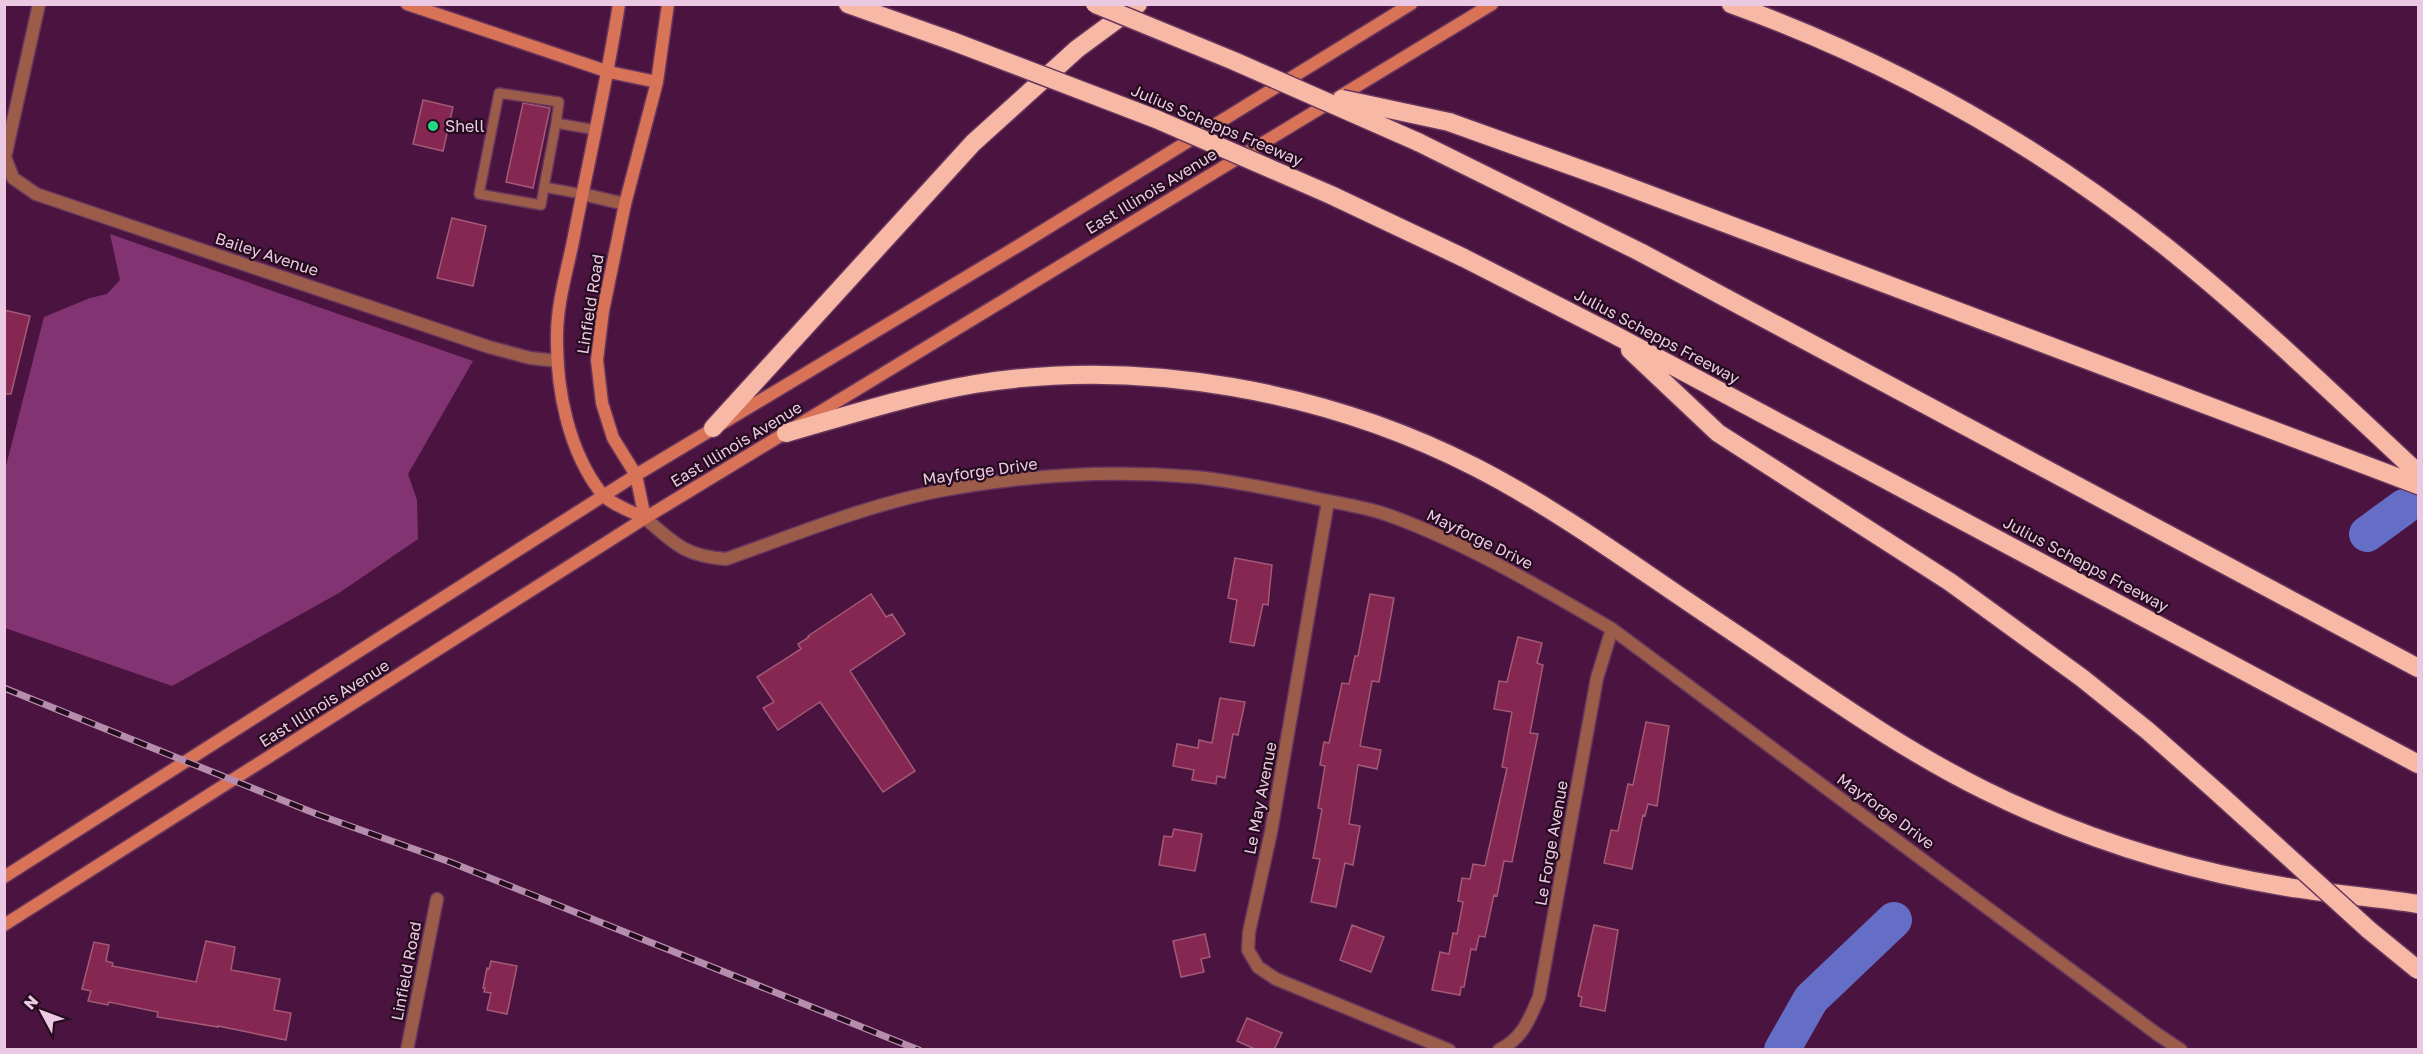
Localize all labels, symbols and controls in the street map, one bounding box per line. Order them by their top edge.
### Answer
street label: Julius Schepps Freeway [1128,80,1306,170]
place label: Shell [445,116,485,136]
marker: Shell [426,119,440,133]
street label: East Illinois Avenue [1082,144,1220,238]
street label: Bailey Avenue [213,228,321,280]
street label: Linfield Road [572,253,608,355]
street label: Julius Schepps Freeway [1571,284,1743,388]
street label: East Illinois Avenue [667,397,805,491]
street label: Mayforge Drive [921,453,1039,489]
street label: Mayforge Drive [1424,505,1536,573]
street label: Julius Schepps Freeway [2000,512,2172,616]
street label: East Illinois Avenue [255,655,393,751]
street label: Le May Avenue [1239,740,1281,856]
street label: Mayforge Drive [1833,769,1939,853]
street label: Le Forge Avenue [1530,779,1572,907]
street label: Linfield Road [387,920,425,1022]
north arrow [12,982,72,1042]
text: N [19,991,42,1013]

